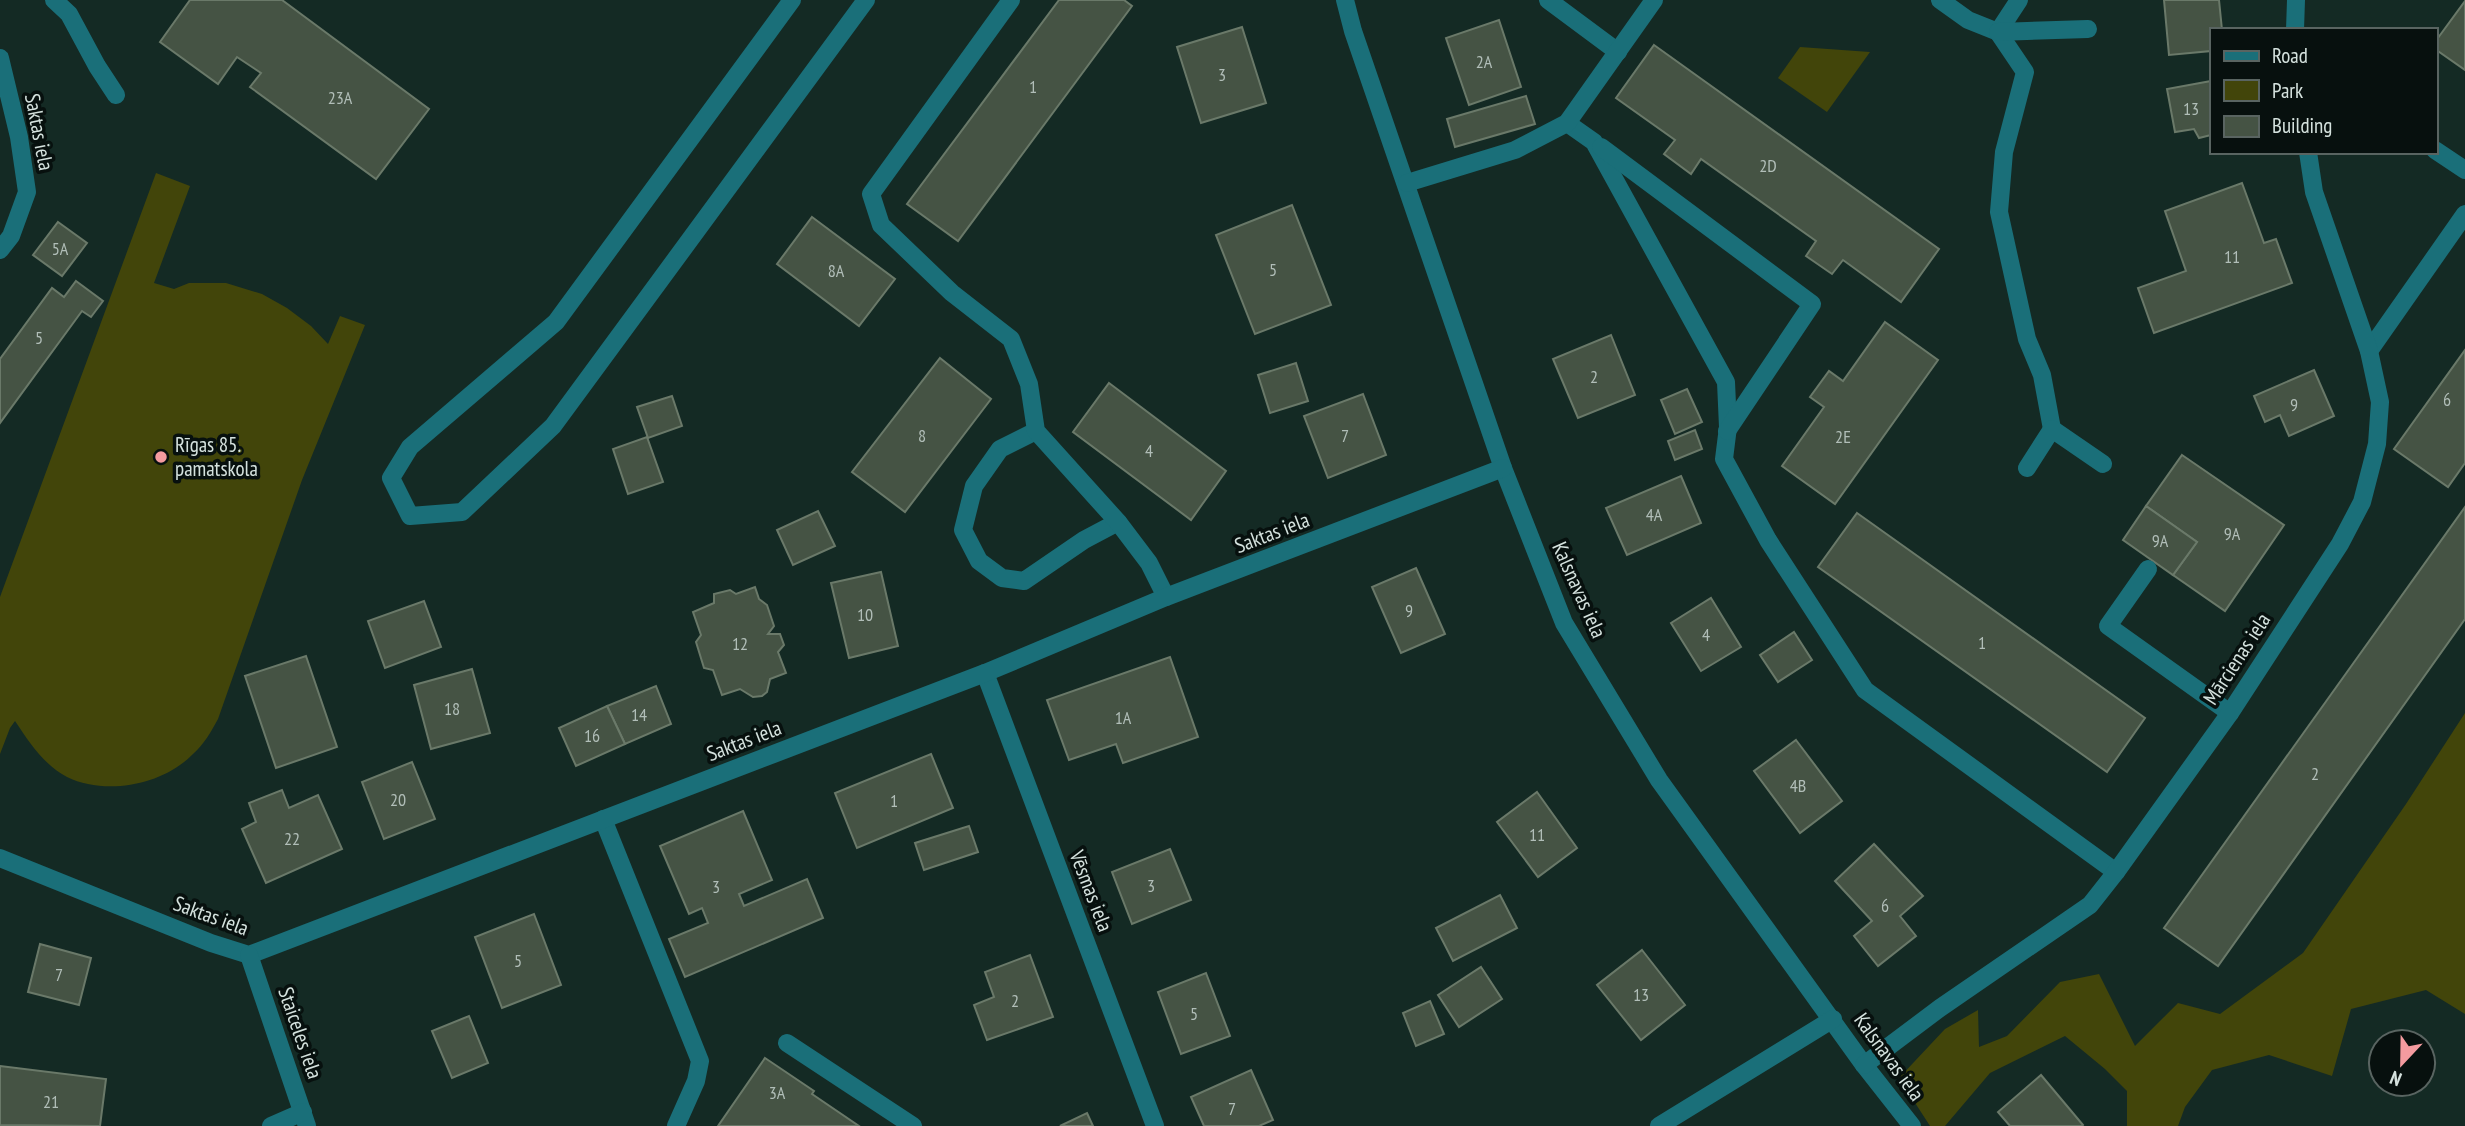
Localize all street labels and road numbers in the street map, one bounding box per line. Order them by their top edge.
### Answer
street label: Saktas iela [19,91,60,173]
street label: Saktas iela [1231,506,1313,559]
street label: Kalsnavas iela [1546,537,1613,642]
street label: Mārcienas iela [2197,608,2276,710]
street label: Saktas iela [703,714,785,767]
street label: Vēsmas iela [1063,846,1119,935]
street label: Saktas iela [170,890,252,942]
street label: Staiceles iela [272,983,329,1082]
street label: Kalsnavas iela [1848,1007,1930,1106]

